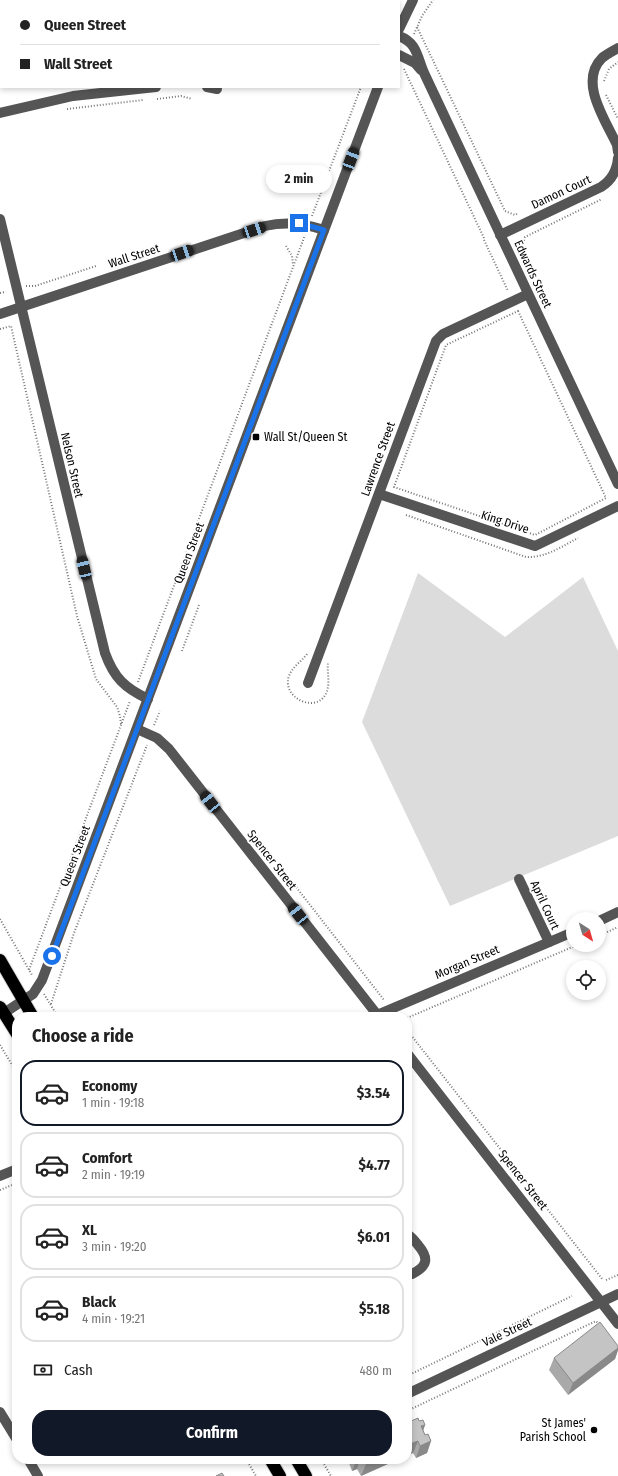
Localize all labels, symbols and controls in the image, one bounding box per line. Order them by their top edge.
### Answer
text: Queen Street [44,16,126,34]
text: Wall Street [44,55,112,73]
car [341,146,361,172]
callout: 2 min [266,165,332,193]
text: 2 min [285,171,313,186]
street label: Damon Court [529,172,593,212]
route end [290,214,308,232]
car [241,221,267,239]
street label: Edwards Street [511,238,555,310]
street label: Wall Street [107,241,161,271]
car [169,243,195,263]
street label: Lawrence Street [358,420,398,498]
place label: Wall St/Queen St [264,430,348,444]
street label: Nelson Street [58,431,86,499]
marker: Wall St/Queen St [251,432,261,442]
street label: King Drive [479,508,531,536]
street label: Queen Street [171,520,207,586]
car [75,555,93,581]
car [198,789,222,815]
street label: Queen Street [57,823,93,889]
street label: Spencer Street [244,827,300,893]
street label: April Court [528,878,562,932]
car [286,901,310,927]
north arrow [566,912,606,952]
map controls [566,912,606,1000]
street label: Morgan Street [433,942,501,982]
route start [43,947,61,965]
button: locate [566,960,606,1000]
text: Choose a ride [32,1025,134,1047]
icon: car [34,1075,70,1111]
text: Economy [82,1077,137,1095]
text: $3.54 [357,1084,390,1102]
text: 1 min · 19:18 [82,1095,144,1110]
icon: car [34,1147,70,1183]
street label: Spencer Street [495,1147,551,1213]
text: Comfort [82,1149,133,1167]
text: $4.77 [359,1156,390,1174]
text: 2 min · 19:19 [82,1167,145,1182]
icon: car [34,1219,70,1255]
text: XL [82,1221,97,1239]
text: $6.01 [357,1228,390,1246]
text: 3 min · 19:20 [82,1239,147,1254]
icon: car [34,1291,70,1327]
text: Black [82,1293,116,1311]
text: $5.18 [359,1300,390,1318]
text: 4 min · 19:21 [82,1311,145,1326]
street label: Vale Street [480,1314,534,1349]
icon: cash [32,1359,54,1381]
text: Cash [64,1361,93,1379]
text: 480 m [359,1363,392,1378]
button: Confirm [32,1410,392,1456]
place label: St James' Parish School [520,1416,586,1444]
marker: St James' Parish School [589,1425,599,1435]

